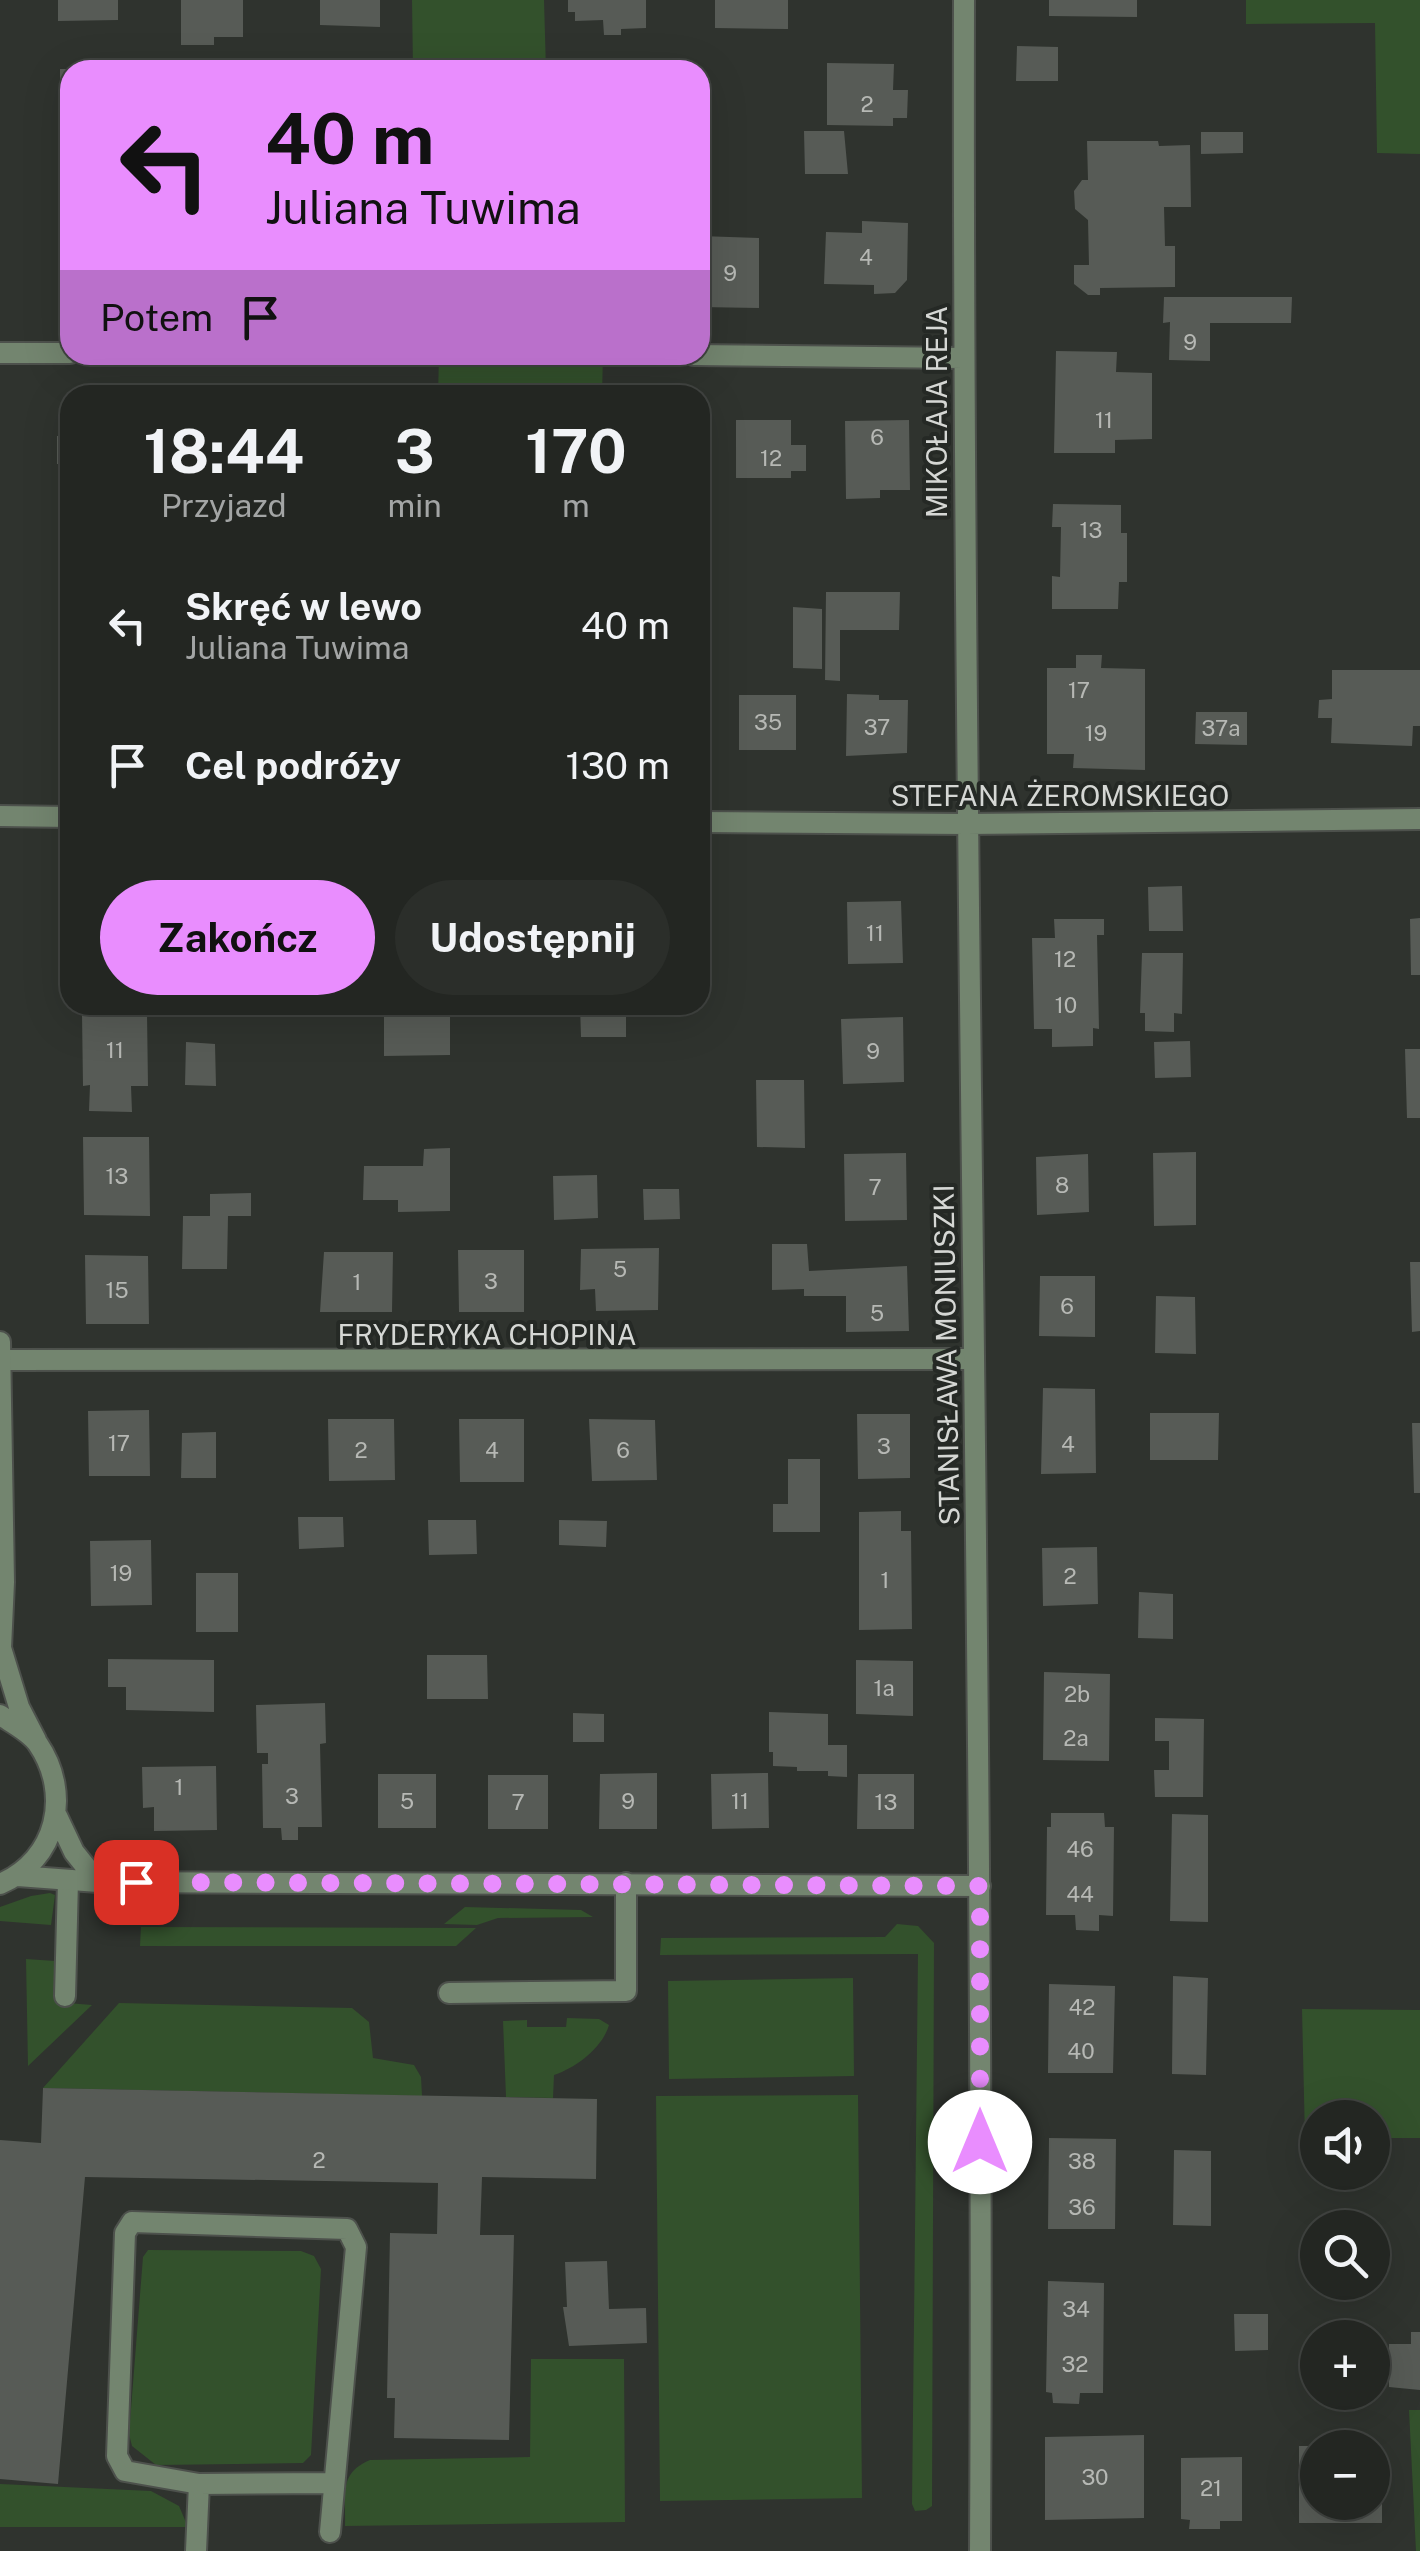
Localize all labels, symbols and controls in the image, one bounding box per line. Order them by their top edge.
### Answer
house number: 2 [860,91,874,117]
text: 40 m [265,97,435,180]
icon: left [100,100,230,230]
text: Juliana Tuwima [265,181,581,234]
house number: 4 [859,244,873,270]
house number: 9 [723,260,737,286]
icon: arrive [233,290,288,345]
text: Potem [100,295,213,340]
street label: MIKOŁAJA REJA [920,306,953,518]
house number: 9 [1183,329,1197,355]
house number: 11 [1095,407,1113,433]
text: 18:44 [143,416,304,487]
text: 3 [395,416,435,487]
text: 170 [525,416,627,487]
house number: 6 [870,424,884,450]
house number: 12 [760,445,782,471]
text: Przyjazd [161,487,287,524]
text: min [388,487,442,524]
text: m [562,487,590,524]
house number: 13 [1080,517,1102,543]
text: Skręć w lewo [185,584,422,629]
icon: left [100,598,155,653]
text: 40 m [581,603,670,648]
text: Juliana Tuwima [185,629,409,666]
house number: 17 [1068,677,1090,703]
house number: 35 [754,709,782,735]
house number: 37 [864,714,890,740]
house number: 37a [1202,715,1240,741]
house number: 19 [1085,720,1107,746]
icon: arrive [100,738,155,793]
text: Cel podróży [185,743,401,788]
text: 130 m [565,743,670,788]
street label: STEFANA ŻEROMSKIEGO [891,779,1229,812]
button: Zakończ [100,880,375,995]
button: Udostępnij [395,880,670,995]
house number: 11 [866,920,884,946]
house number: 12 [1054,946,1076,972]
house number: 10 [1055,992,1077,1018]
house number: 11 [106,1037,124,1063]
house number: 9 [866,1038,880,1064]
house number: 13 [106,1163,128,1189]
house number: 8 [1055,1172,1069,1198]
house number: 7 [868,1174,882,1200]
street label: STANISŁAWA MONIUSZKI [927,1184,965,1526]
house number: 5 [613,1256,627,1282]
house number: 3 [484,1268,498,1294]
house number: 1 [353,1269,361,1295]
house number: 15 [105,1277,129,1303]
house number: 6 [1060,1293,1074,1319]
house number: 5 [870,1300,884,1326]
street label: FRYDERYKA CHOPINA [337,1318,637,1351]
house number: 17 [108,1430,130,1456]
house number: 4 [1061,1431,1075,1457]
house number: 3 [877,1433,891,1459]
house number: 2 [354,1437,368,1463]
house number: 4 [485,1437,499,1463]
house number: 6 [616,1437,630,1463]
house number: 19 [110,1560,132,1586]
house number: 2 [1063,1563,1077,1589]
house number: 1 [881,1567,889,1593]
house number: 1a [873,1675,895,1701]
house number: 2b [1064,1681,1090,1707]
house number: 2a [1063,1725,1089,1751]
house number: 1 [175,1774,183,1800]
house number: 3 [285,1783,299,1809]
house number: 5 [400,1788,414,1814]
house number: 9 [621,1788,635,1814]
house number: 11 [731,1788,749,1814]
house number: 7 [511,1789,525,1815]
house number: 13 [875,1789,897,1815]
house number: 46 [1066,1836,1094,1862]
pin [94,1840,179,1925]
icon: arrive [109,1855,164,1910]
house number: 44 [1066,1881,1094,1907]
house number: 42 [1069,1994,1095,2020]
house number: 40 [1067,2038,1095,2064]
position arrow [928,2090,1032,2194]
map controls [1300,2100,1390,2520]
button: sound [1300,2100,1390,2190]
house number: 2 [312,2147,326,2173]
house number: 38 [1068,2148,1096,2174]
house number: 36 [1068,2194,1096,2220]
button: search [1300,2210,1390,2300]
house number: 34 [1062,2296,1090,2322]
button: + [1300,2320,1390,2410]
house number: 32 [1062,2351,1088,2377]
button: − [1300,2430,1390,2520]
house number: 30 [1081,2464,1109,2490]
house number: 21 [1200,2475,1222,2501]

